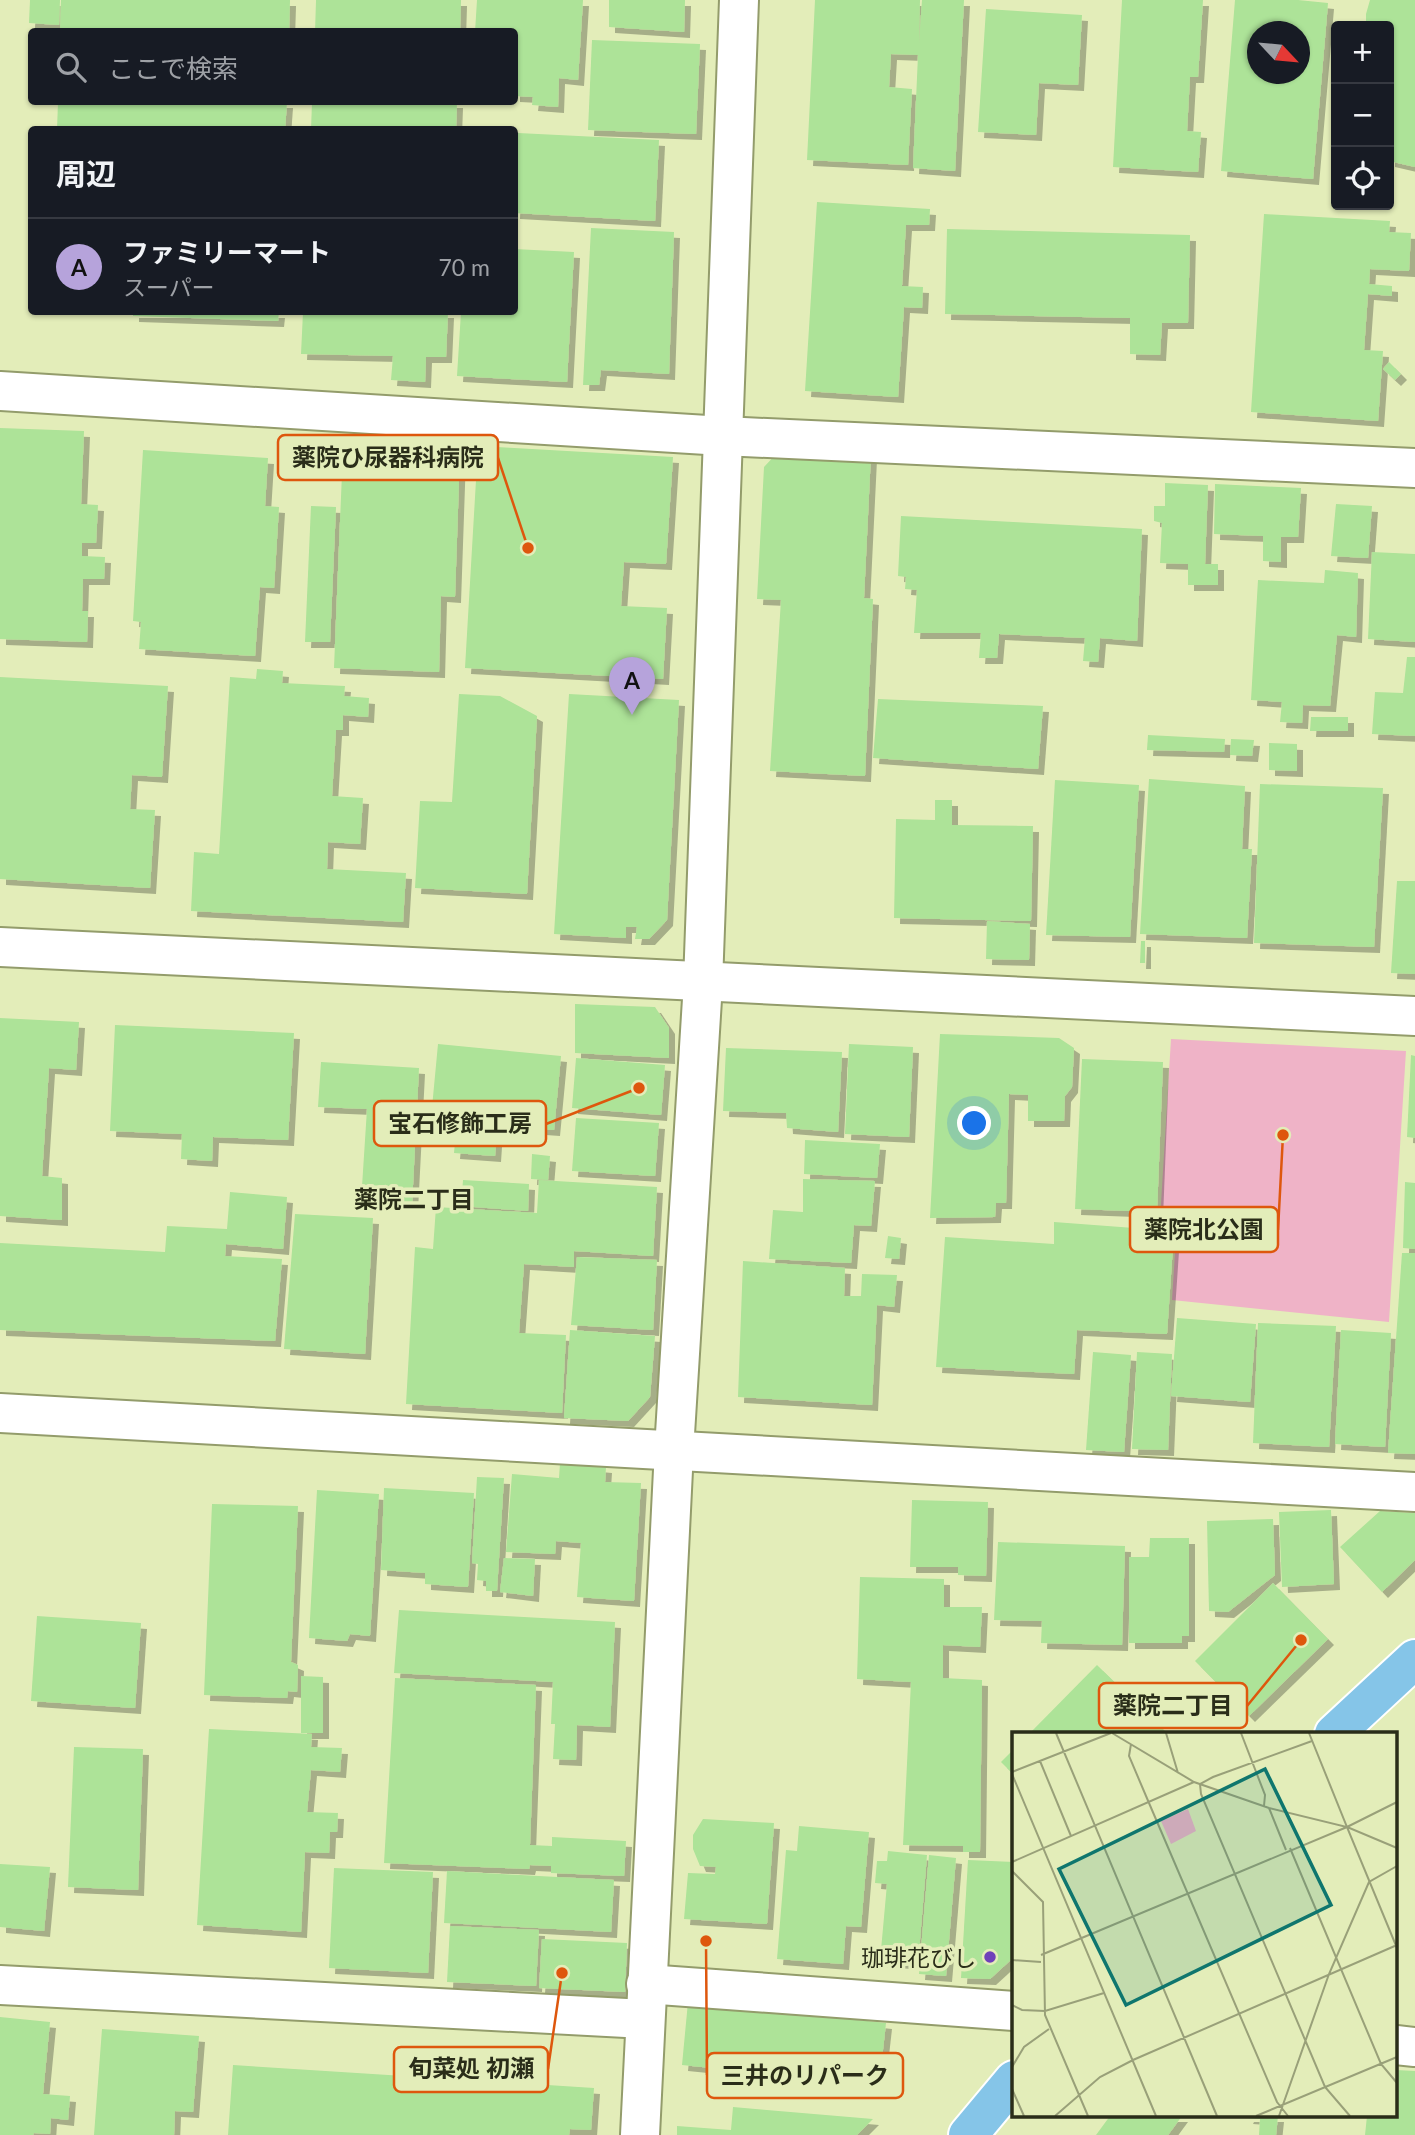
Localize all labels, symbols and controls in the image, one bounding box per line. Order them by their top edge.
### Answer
north arrow [1247,21,1310,84]
map controls [1331,21,1394,210]
button: + [1331,21,1394,84]
search box [28,28,518,105]
icon: search [52,48,90,86]
text: ここで検索 [108,52,238,84]
button: − [1331,84,1394,147]
button: locate [1331,147,1394,210]
text: 周辺 [56,155,116,191]
text: ファミリーマート [123,236,331,268]
text: A [71,253,87,281]
text: 70 m [439,253,490,281]
text: スーパー [123,273,215,301]
callout: 薬院ひ尿器科病院 [278,435,498,480]
text: 薬院ひ尿器科病院 [292,442,484,471]
pin: A [609,657,655,715]
callout: 宝石修飾工房 [374,1101,546,1146]
your location [957,1106,991,1140]
text: 宝石修飾工房 [388,1108,532,1137]
district label: 薬院二丁目 [354,1184,474,1213]
callout: 薬院北公園 [1130,1207,1278,1252]
text: 薬院北公園 [1144,1214,1264,1243]
callout: 薬院二丁目 [1099,1683,1247,1728]
text: 薬院二丁目 [1113,1690,1233,1719]
inset map [1012,1732,1398,2118]
place label: 珈琲花びし [861,1943,976,1971]
marker: 珈琲花びし [982,1949,998,1965]
callout: 旬菜処 初瀬 [394,2047,548,2092]
text: 旬菜処 初瀬 [408,2053,534,2082]
callout: 三井のリパーク [707,2053,903,2098]
text: 三井のリパーク [721,2060,889,2089]

